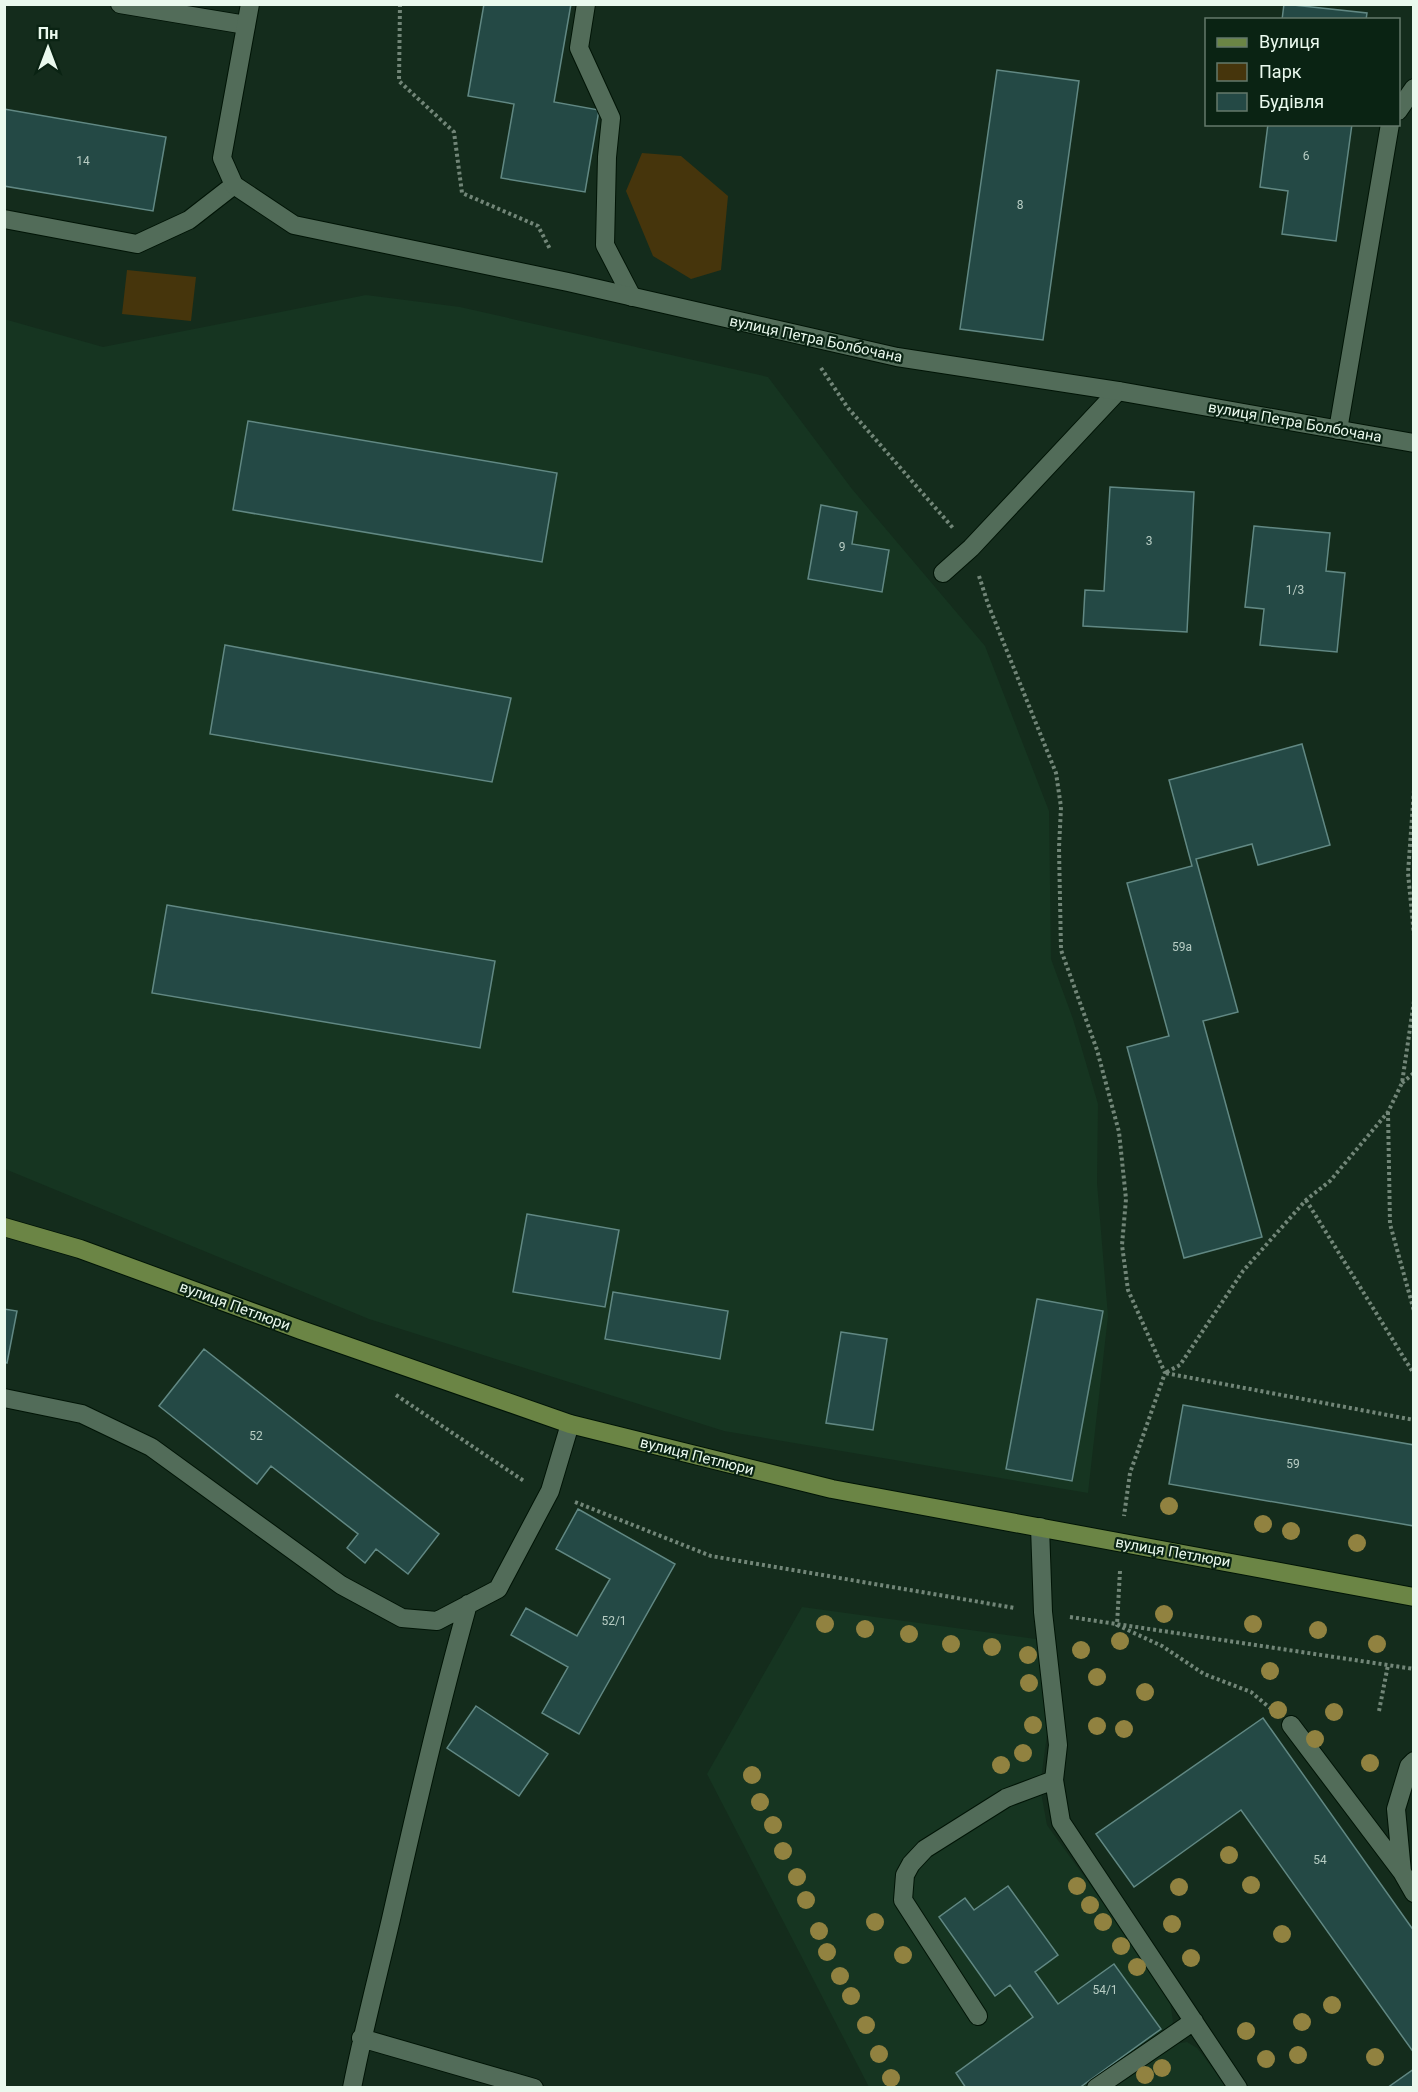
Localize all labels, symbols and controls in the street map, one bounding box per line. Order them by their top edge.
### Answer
north arrow [18,18,78,78]
legend [1205,18,1400,126]
text: Пн [38,24,58,43]
text: Вулиця [1259,31,1320,52]
text: Парк [1259,61,1302,82]
text: Будівля [1259,91,1324,112]
house number: 6 [1303,149,1310,163]
house number: 14 [76,154,90,168]
house number: 8 [1017,198,1024,212]
street label: вулиця Петра Болбочана [728,312,904,366]
street label: вулиця Петра Болбочана [1207,398,1383,446]
house number: 3 [1146,534,1152,548]
house number: 9 [839,540,845,554]
house number: 1/3 [1286,583,1304,597]
house number: 59а [1172,940,1192,954]
street label: вулиця Петлюри [177,1278,293,1334]
house number: 52 [249,1429,263,1443]
street label: вулиця Петлюри [638,1433,756,1479]
house number: 59 [1286,1457,1300,1471]
street label: вулиця Петлюри [1114,1533,1232,1571]
house number: 52/1 [601,1614,627,1628]
house number: 54 [1313,1853,1327,1867]
house number: 54/1 [1092,1983,1118,1997]

